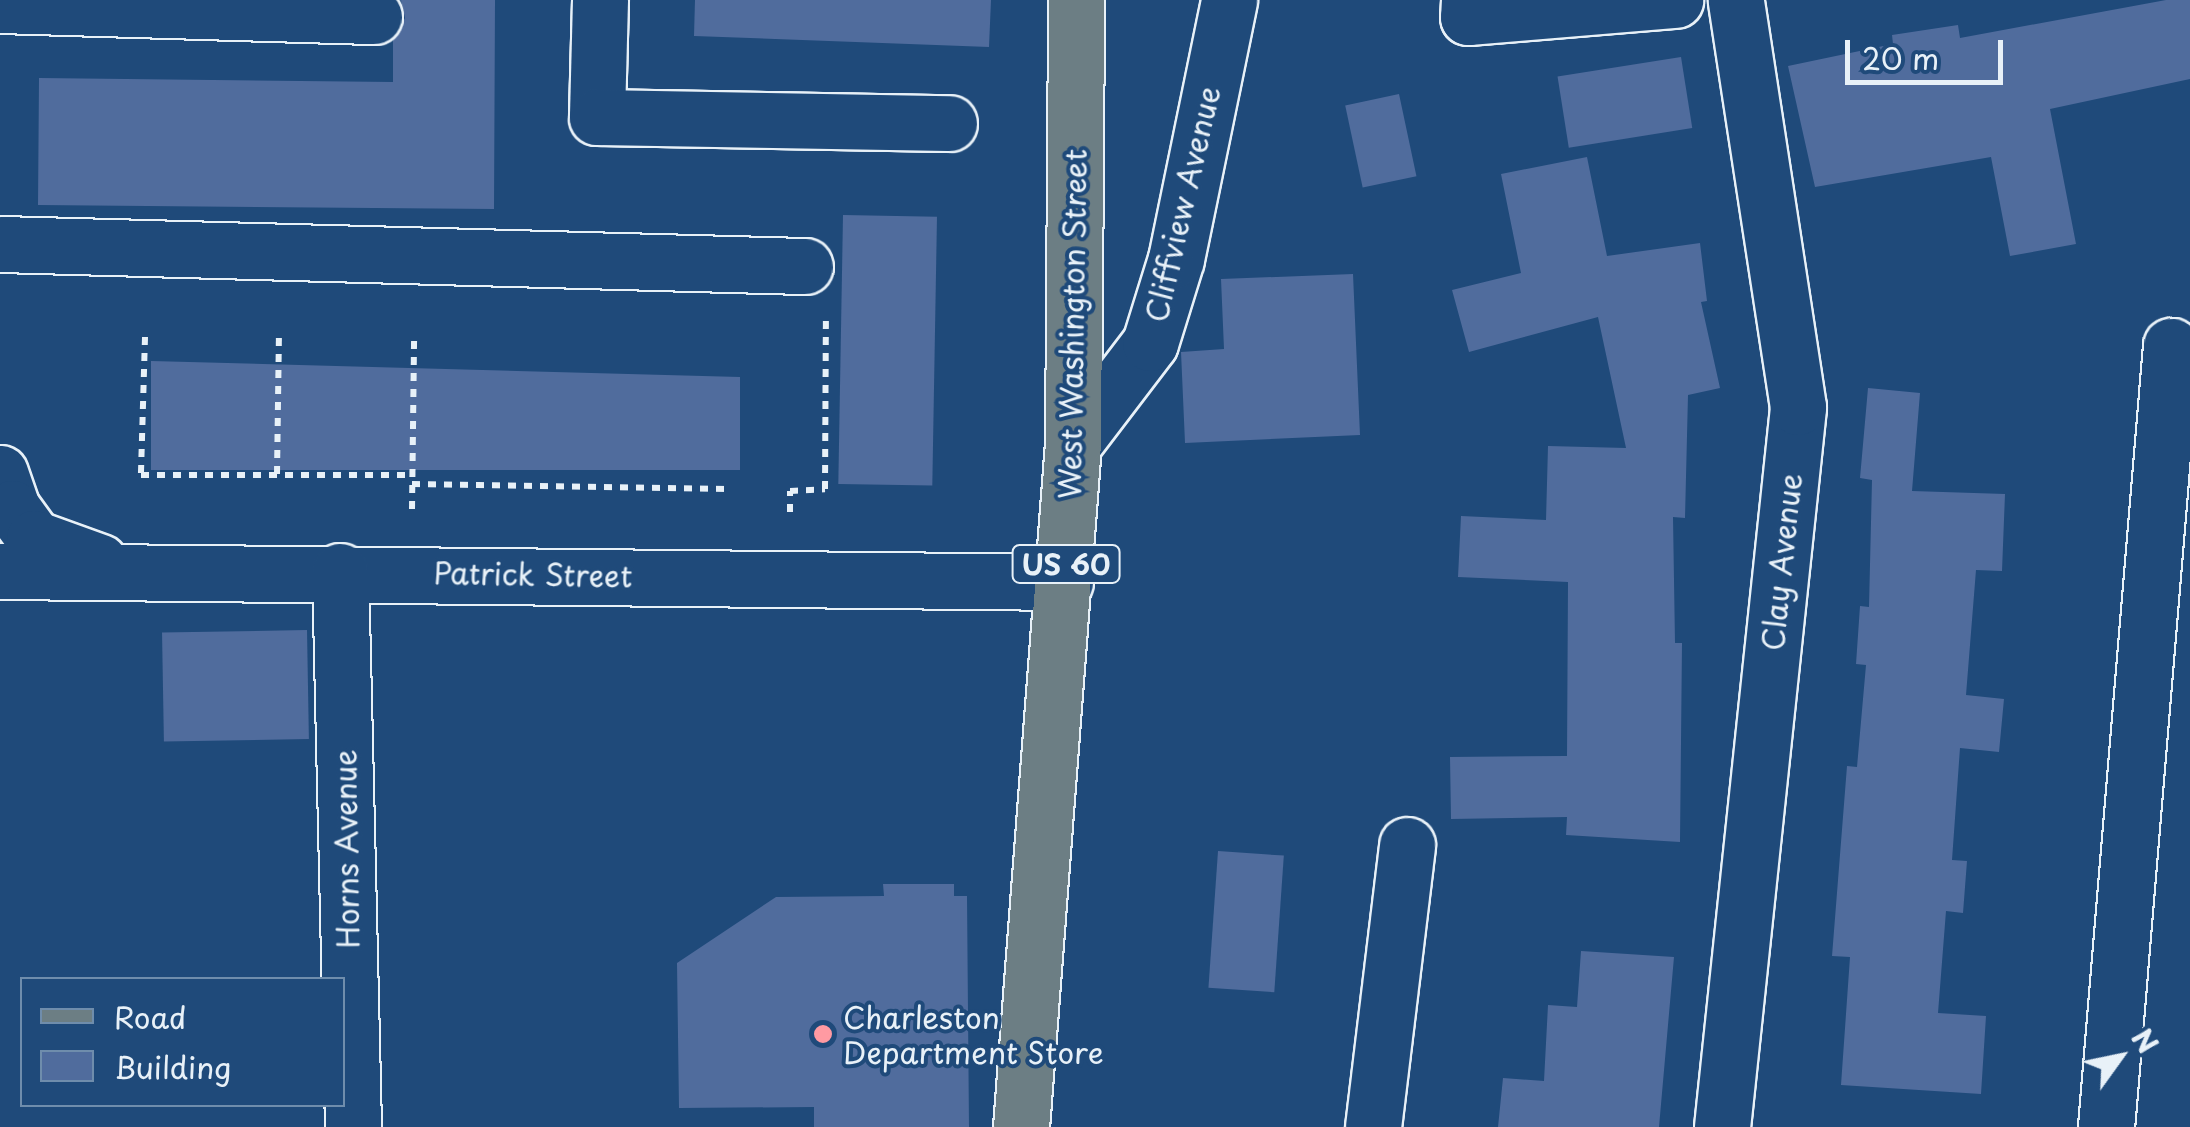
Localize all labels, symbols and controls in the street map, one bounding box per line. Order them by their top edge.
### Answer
scale bar [1850,20,2008,82]
text: 20 m [1862,35,1939,80]
street label: Cliffview Avenue [1138,83,1226,325]
street label: West Washington Street [1051,150,1093,498]
street label: Clay Avenue [1754,471,1808,653]
road number: US 60 [1011,541,1121,587]
street label: Patrick Street [432,554,634,594]
street label: Horns Avenue [326,750,366,948]
legend [20,977,345,1107]
text: Road [114,994,187,1039]
place label: Charleston Department Store [843,999,1103,1070]
north arrow [2070,1007,2170,1107]
text: N [2122,1019,2170,1061]
marker: Charleston Department Store [812,1023,834,1045]
text: Building [114,1044,231,1089]

